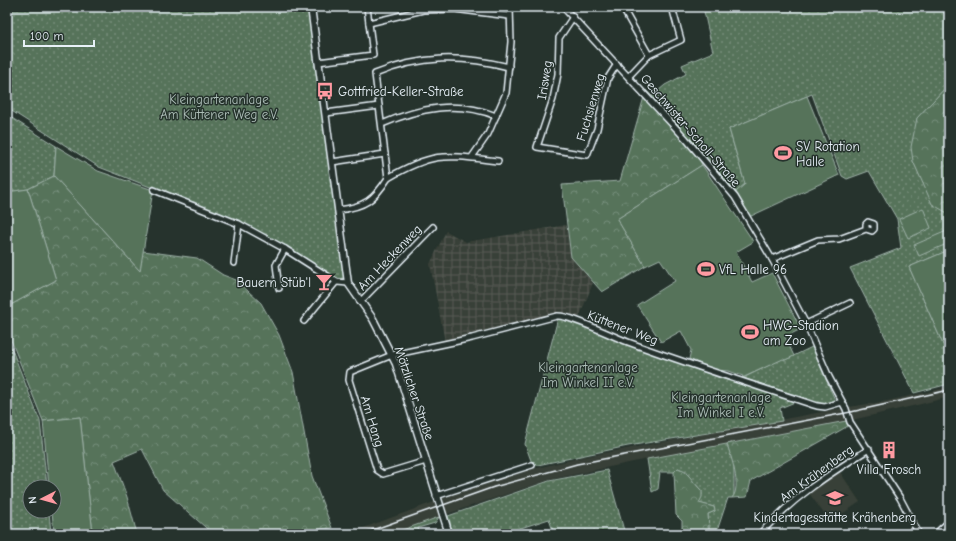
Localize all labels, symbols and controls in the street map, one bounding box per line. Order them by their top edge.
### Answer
scale bar [24,22,94,48]
text: 100 m [30,29,63,43]
street label: Irisweg [534,59,555,101]
street label: Fuchsienweg [573,71,608,143]
street label: Geschwister-Scholl-Straße [638,71,744,190]
bus stop icon: Gottfried-Keller-Straße [315,81,335,101]
place label: Gottfried-Keller-Straße [338,84,464,99]
park label: Kleingartenanlage Am Küttener Weg e.V. [160,92,278,122]
place label: SV Rotation Halle [796,139,860,169]
sports icon: SV Rotation Halle [773,143,793,163]
street label: Am Heckenweg [354,221,424,293]
sports icon: VfL Halle 96 [696,259,716,279]
place label: VfL Halle 96 [719,262,787,277]
bar icon: Bauern Stüb'l [314,272,334,292]
place label: Bauern Stüb'l [236,275,311,290]
street label: Küttener Weg [585,307,660,348]
place label: HWG-Stadion am Zoo [763,318,839,348]
sports icon: HWG-Stadion am Zoo [740,322,760,342]
street label: Mötzlicher Straße [391,344,438,442]
park label: Kleingartenanlage Im Winkel II e.V. [538,360,638,390]
park label: Kleingartenanlage Im Winkel I e.V. [671,390,771,420]
street label: Am Hang [358,394,387,449]
building icon: Villa Frosch [879,440,899,460]
street label: Am Krähenberg [777,442,856,505]
place label: Villa Frosch [857,462,921,477]
north arrow [22,479,62,519]
school or university icon: Kindertagesstätte Krähenberg [825,488,845,508]
text: N [26,496,39,504]
place label: Kindertagesstätte Krähenberg [754,510,916,525]

